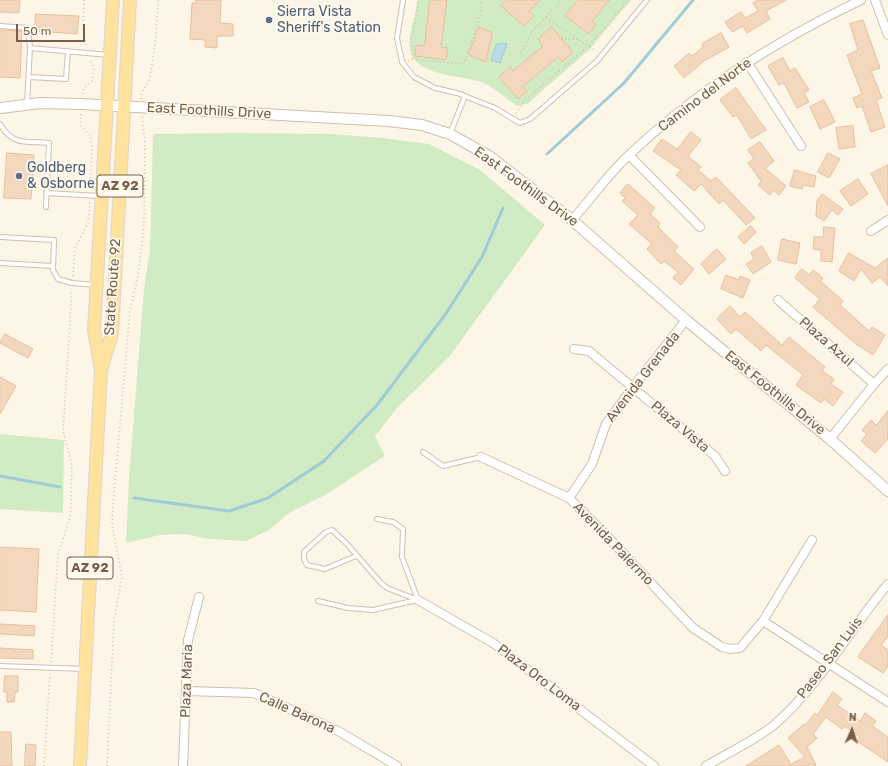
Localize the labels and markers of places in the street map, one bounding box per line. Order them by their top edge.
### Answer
place label: Sierra Vista Sheriff's Station [277,4,381,36]
marker: Sierra Vista Sheriff's Station [264,15,274,25]
place label: Goldberg & Osborne [27,160,95,192]
marker: Goldberg & Osborne [14,171,24,181]

